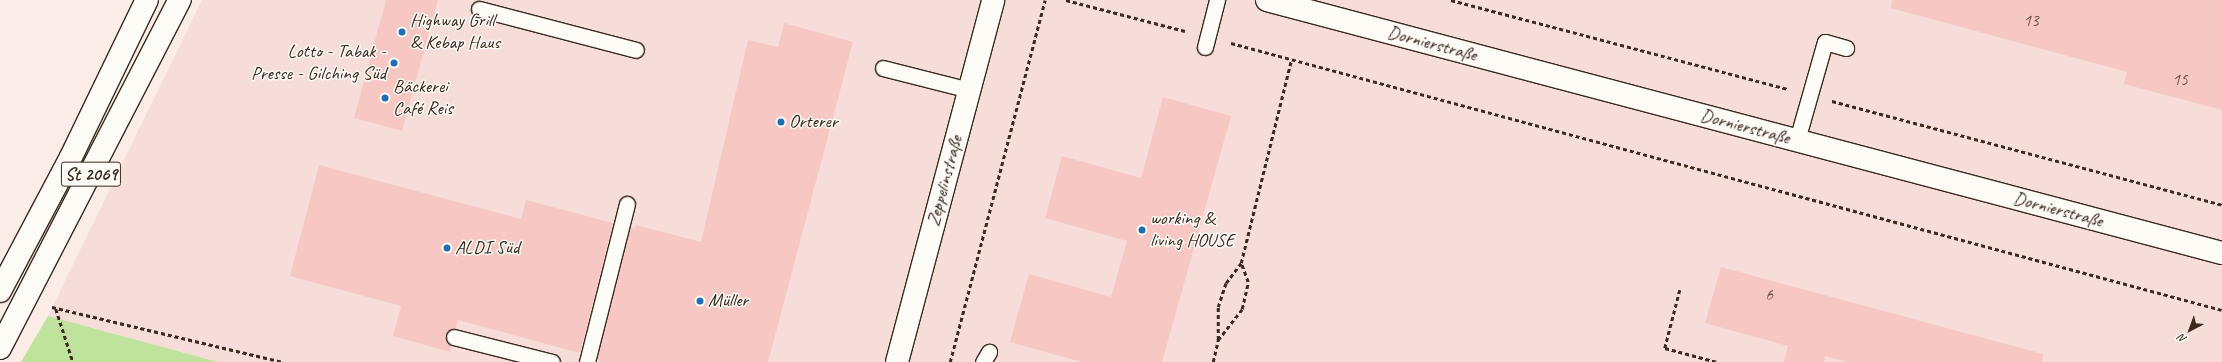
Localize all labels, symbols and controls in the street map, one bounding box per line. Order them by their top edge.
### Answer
place label: Highway Grill & Kebap Haus [410,10,500,54]
house number: 13 [2023,11,2039,31]
street label: Dornierstraße [1385,21,1479,67]
marker: Highway Grill & Kebap Haus [397,27,407,37]
place label: Lotto - Tabak - Presse - Gilching Süd [251,41,386,85]
marker: Lotto - Tabak - Presse - Gilching Süd [389,58,399,68]
house number: 15 [2172,70,2188,90]
place label: Bäckerei Café Reis [393,76,453,120]
marker: Bäckerei Café Reis [380,93,390,103]
street label: Dornierstraße [1698,104,1792,150]
place label: Orterer [789,111,838,133]
marker: Orterer [776,117,786,127]
street label: Zeppelinstraße [922,133,968,229]
road number: St 2069 [60,158,122,190]
street label: Dornierstraße [2011,187,2105,233]
place label: working & living HOUSE [1150,208,1234,252]
marker: working & living HOUSE [1137,225,1147,235]
place label: ALDI Süd [455,237,519,259]
marker: ALDI Süd [442,243,452,253]
house number: 6 [1765,285,1773,305]
place label: Müller [708,290,748,312]
marker: Müller [695,296,705,306]
north arrow [2170,310,2210,350]
text: N [2175,332,2189,347]

